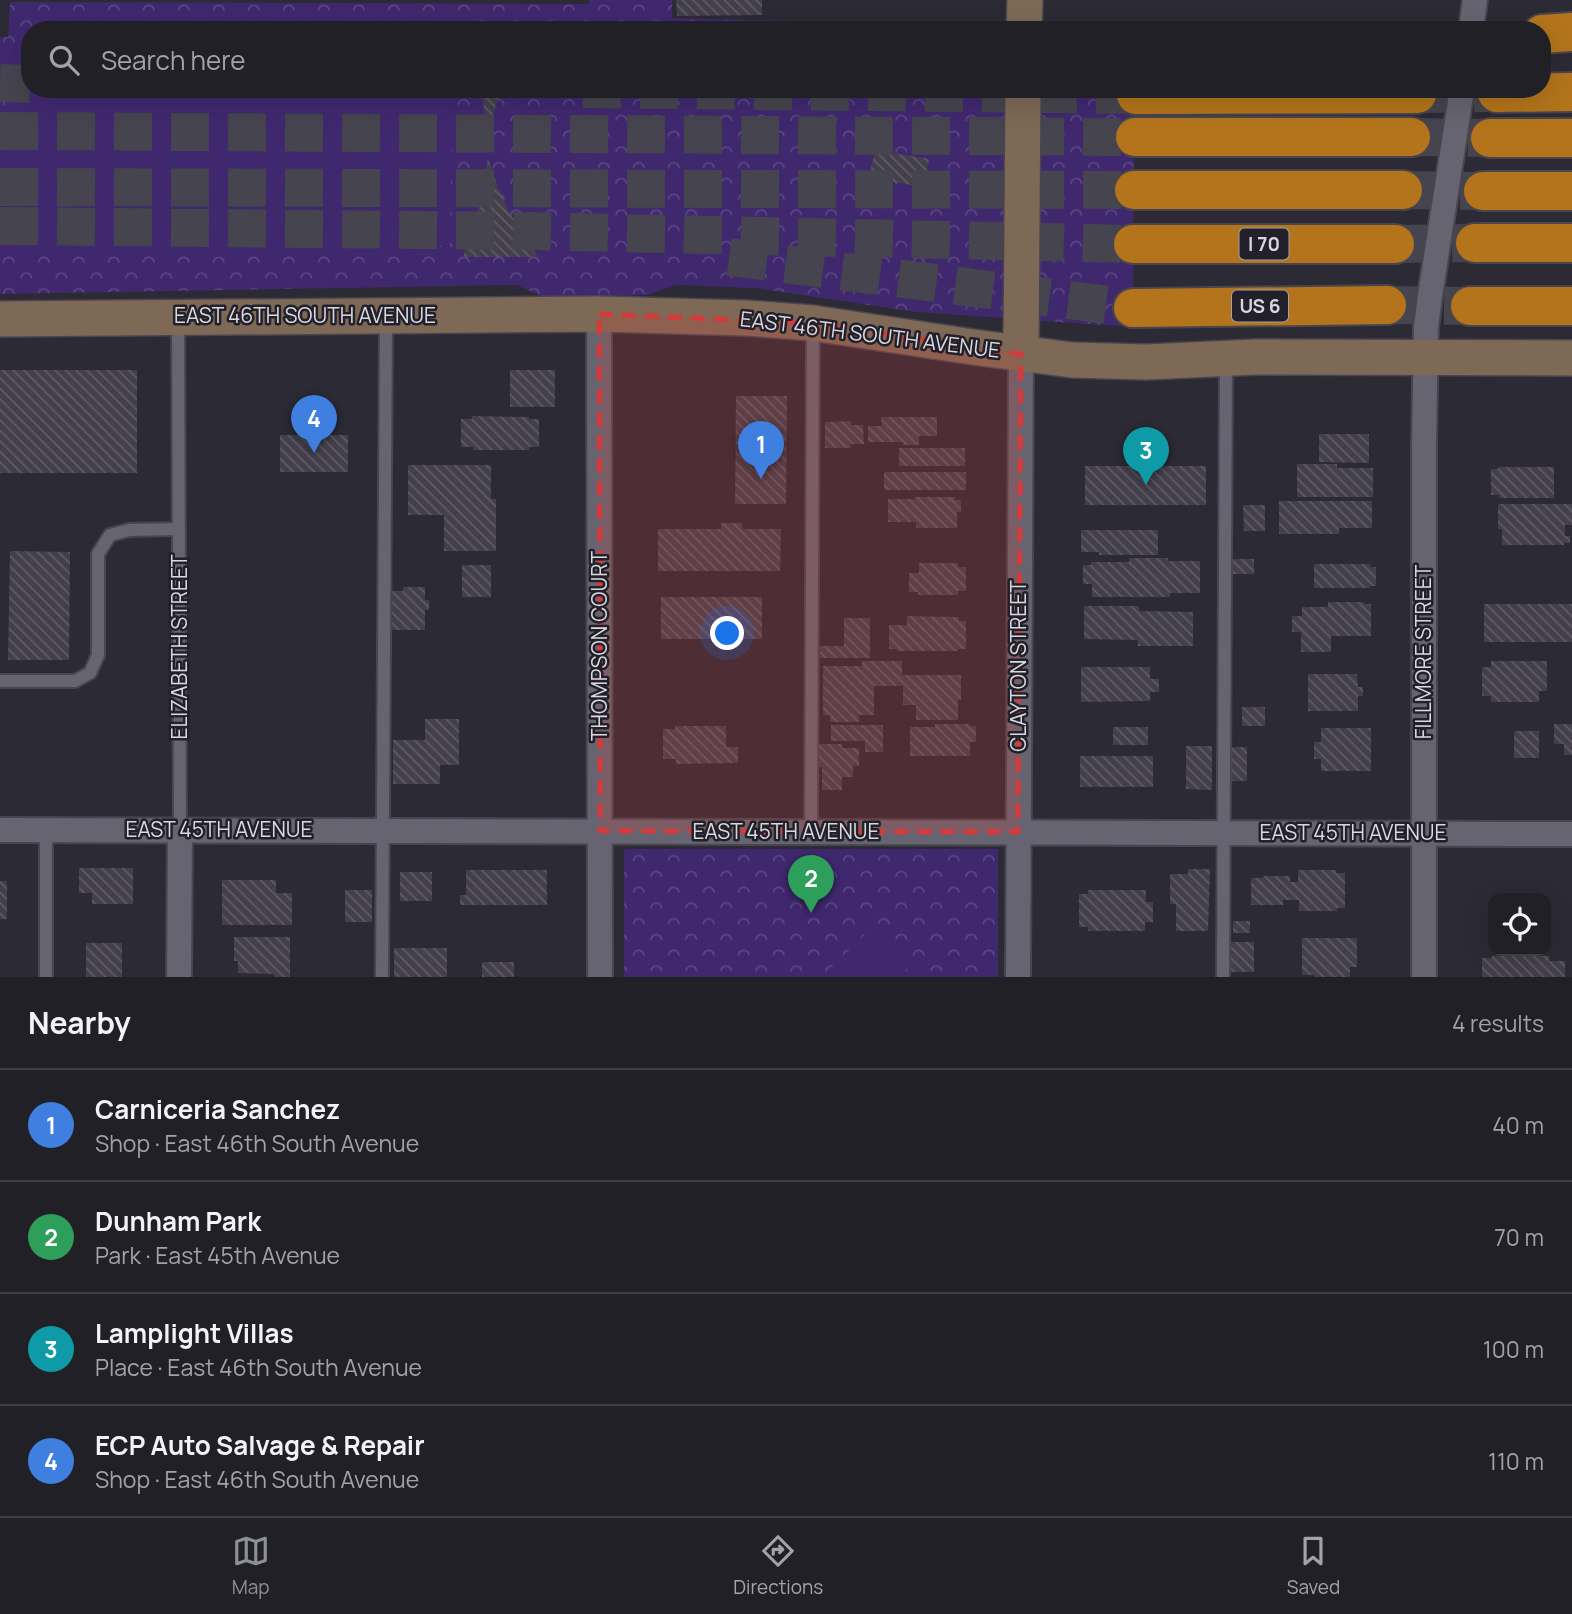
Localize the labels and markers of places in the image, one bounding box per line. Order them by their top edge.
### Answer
pin: 4 [291,395,337,453]
pin: 1 [738,421,784,479]
pin: 3 [1123,427,1169,485]
pin: 2 [788,855,834,913]

